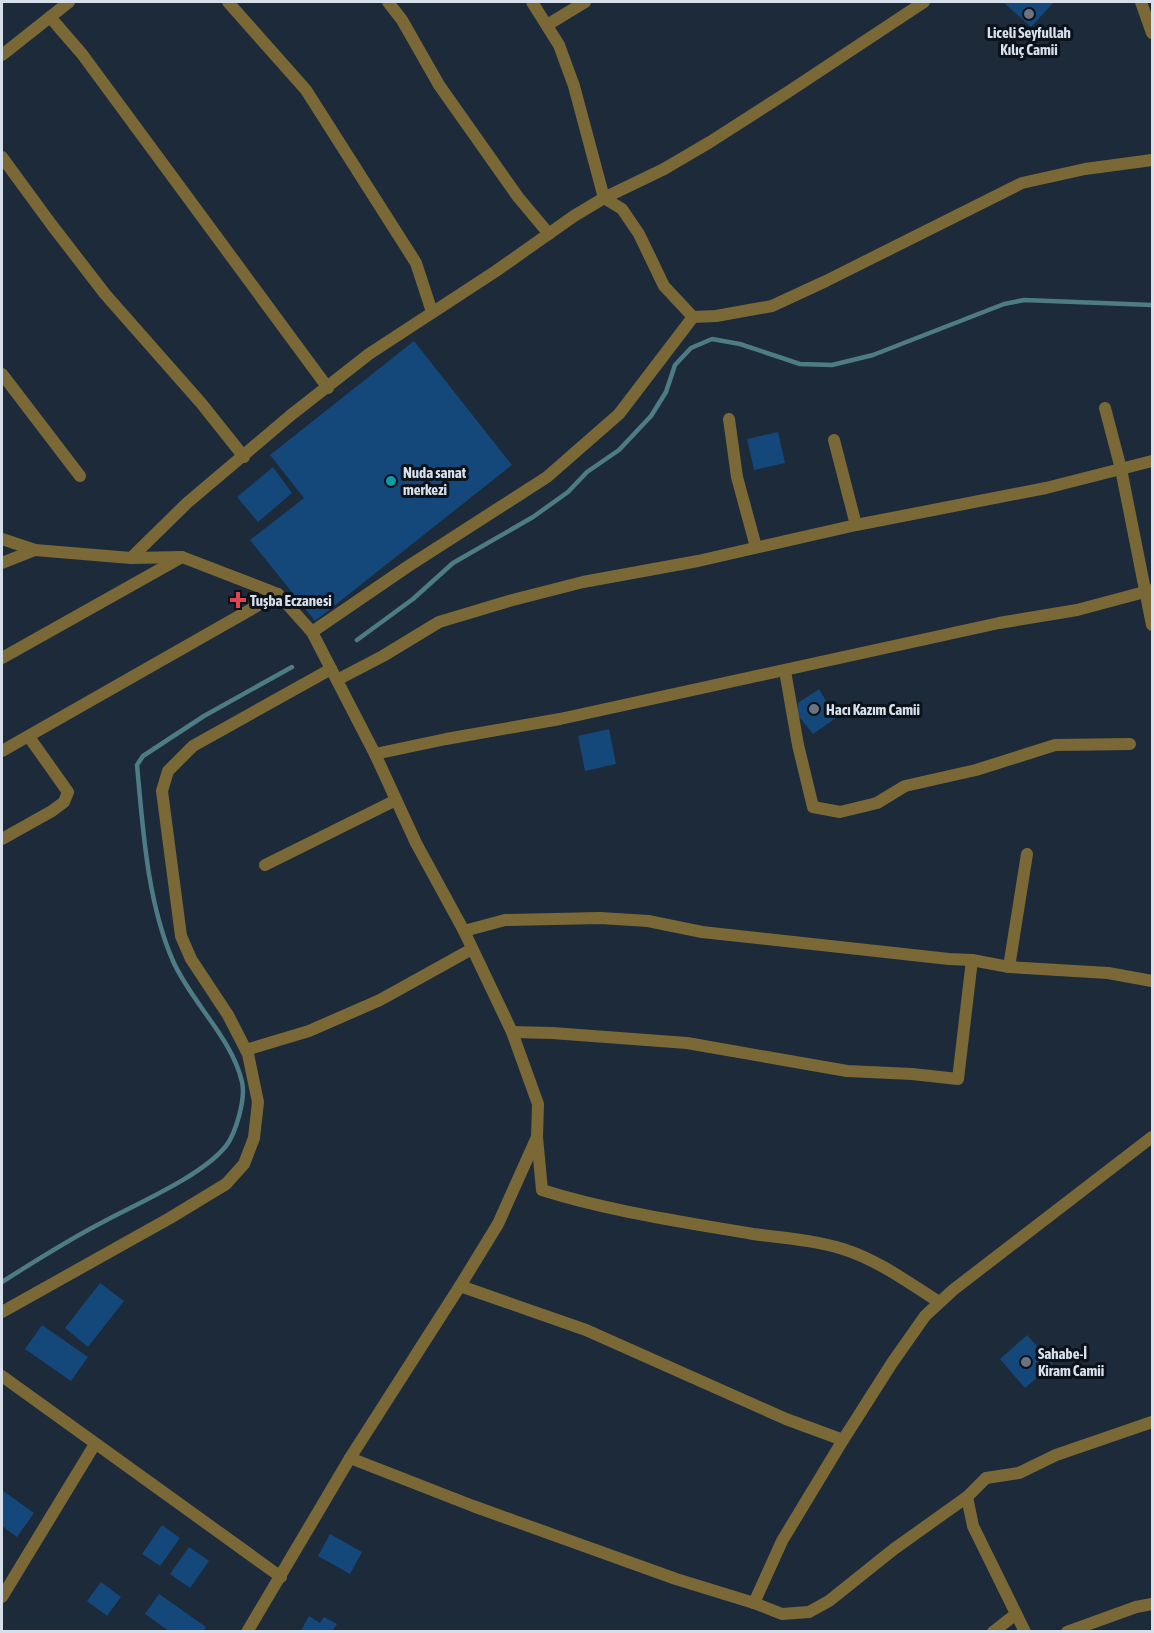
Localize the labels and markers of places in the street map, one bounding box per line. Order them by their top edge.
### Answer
marker: Liceli Seyfullah Kılıç Camii [1022,7,1036,21]
place label: Liceli Seyfullah Kılıç Camii [987,24,1071,58]
place label: Nuda sanat merkezi [403,464,467,498]
marker: Nuda sanat merkezi [384,474,398,488]
place label: Tuşba Eczanesi [250,592,332,609]
marker: Tuşba Eczanesi [231,593,245,607]
place label: Hacı Kazım Camii [826,701,920,718]
marker: Hacı Kazım Camii [807,702,821,716]
place label: Sahabe-İ Kiram Camii [1038,1345,1104,1379]
marker: Sahabe-İ Kiram Camii [1019,1355,1033,1369]

